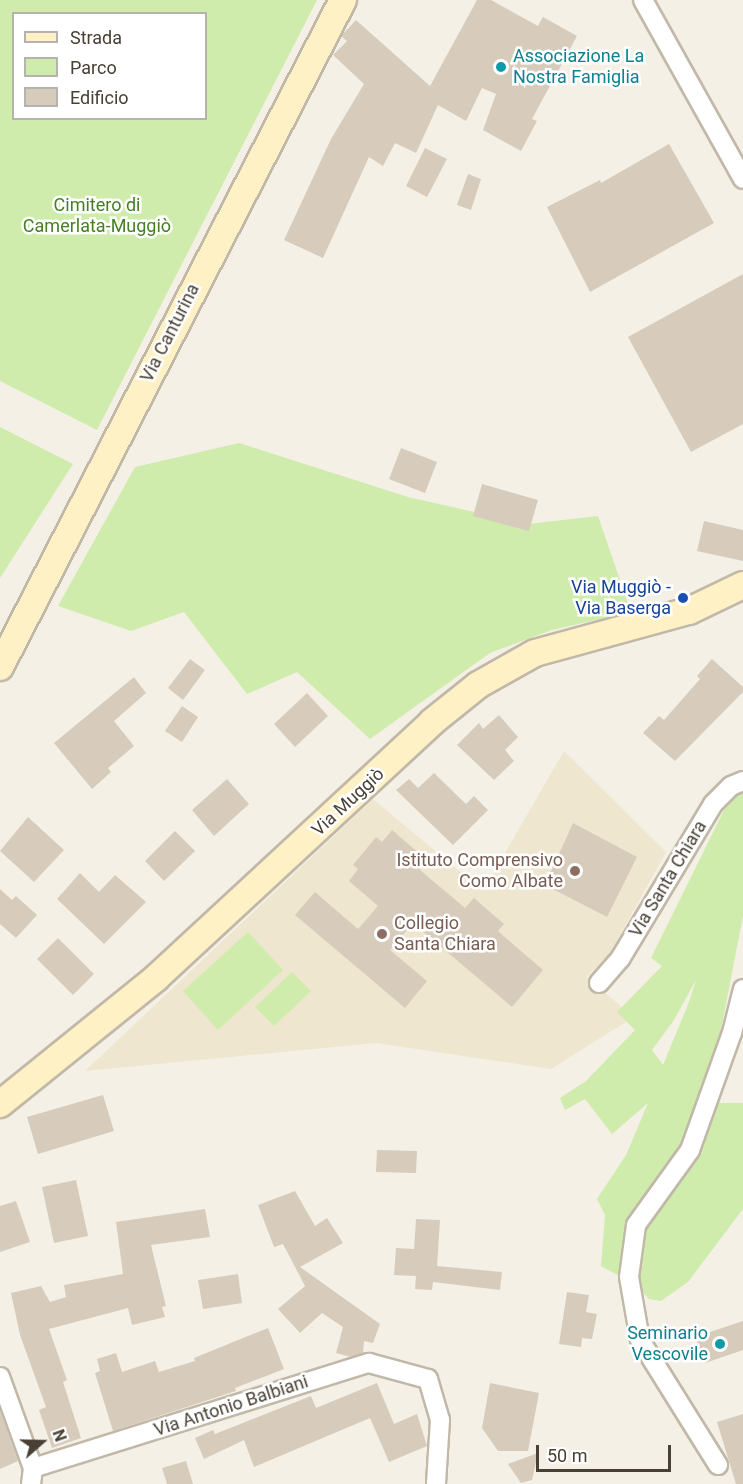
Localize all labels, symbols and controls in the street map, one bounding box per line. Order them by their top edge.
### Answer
legend [12,12,207,120]
text: Strada [70,27,122,48]
place label: Associazione La Nostra Famiglia [513,46,644,88]
text: Parco [70,57,117,78]
marker: Associazione La Nostra Famiglia [494,60,508,74]
text: Edificio [70,87,129,108]
park label: Cimitero di Camerlata-Muggiò [23,195,171,238]
street label: Via Canturina [136,280,204,386]
place label: Via Muggiò - Via Baserga [571,577,671,620]
marker: Via Muggiò - Via Baserga [676,591,690,605]
street label: Via Muggiò [308,763,388,841]
street label: Via Santa Chiara [625,817,711,941]
place label: Istituto Comprensivo Como Albate [396,850,563,892]
marker: Istituto Comprensivo Como Albate [568,864,582,878]
place label: Collegio Santa Chiara [394,913,496,956]
marker: Collegio Santa Chiara [375,927,389,941]
place label: Seminario Vescovile [627,1323,708,1366]
marker: Seminario Vescovile [713,1337,727,1351]
street label: Via Antonio Balbiani [151,1371,311,1441]
north arrow [12,1412,72,1472]
text: N [49,1427,70,1444]
scale bar [539,1433,674,1471]
text: 50 m [547,1445,587,1466]

